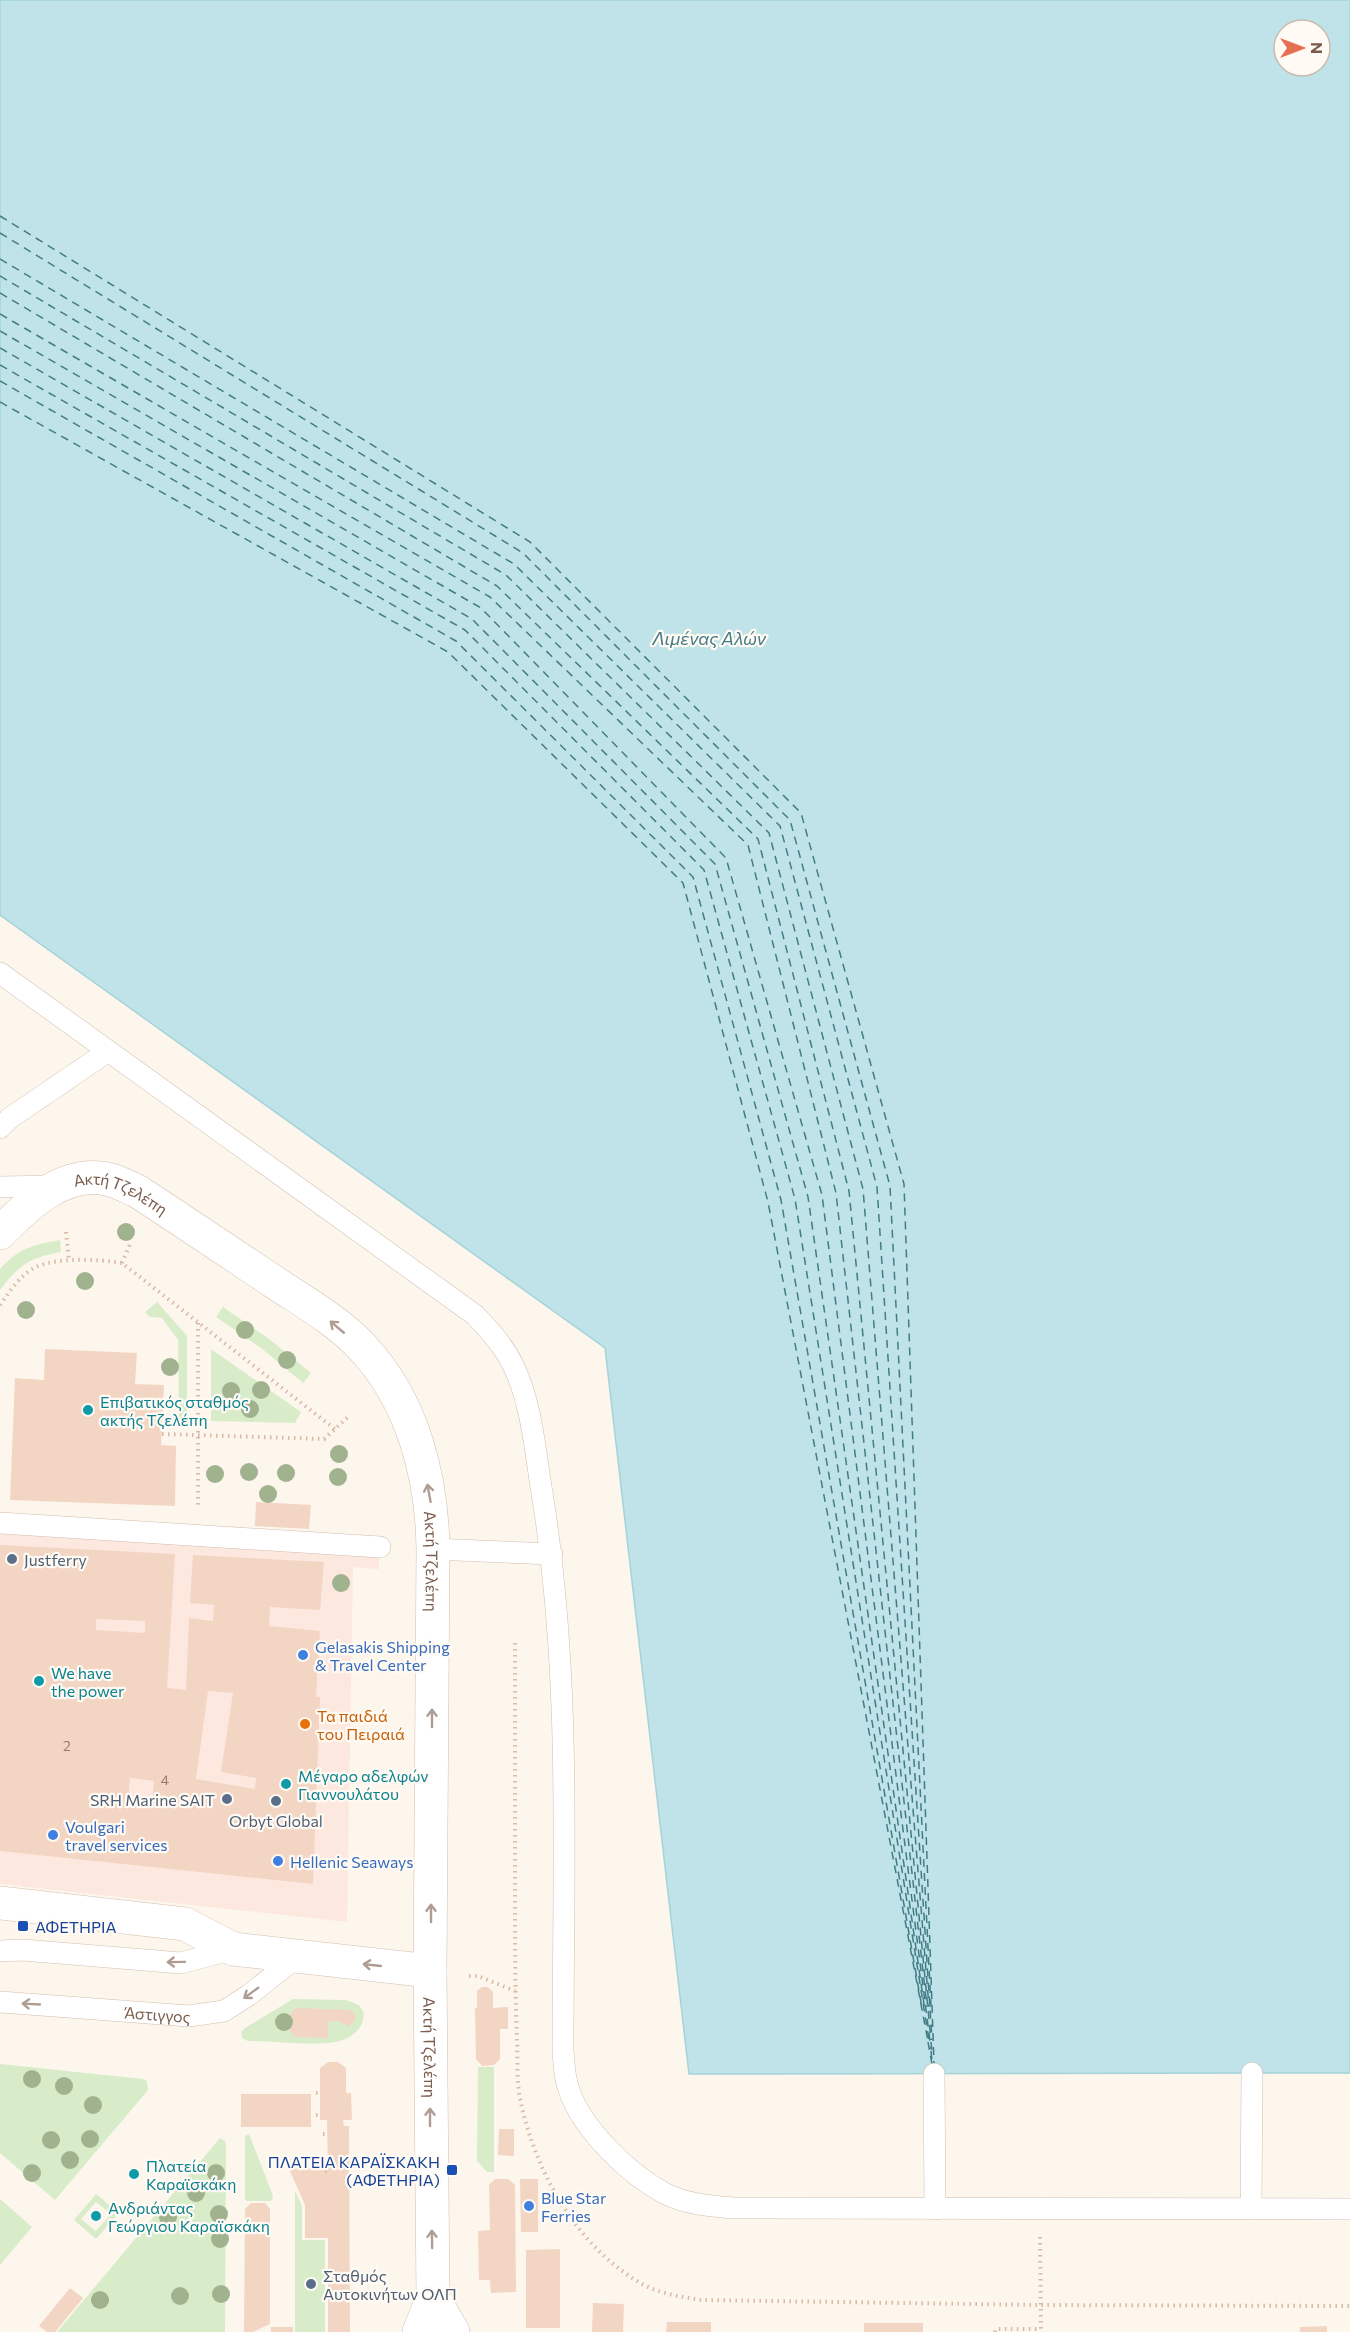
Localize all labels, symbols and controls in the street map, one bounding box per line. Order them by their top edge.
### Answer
north arrow [1272,18,1332,78]
text: N [1308,42,1327,54]
water label: Λιμένας Αλών [651,627,767,649]
street label: Ακτή Τζελέπη [72,1168,171,1218]
one-way arrow [330,1320,346,1333]
place label: Επιβατικός σταθμός ακτής Τζελέπη [100,1392,249,1429]
marker: Επιβατικός σταθμός ακτής Τζελέπη [81,1403,95,1417]
one-way arrow [423,1484,434,1503]
street label: Ακτή Τζελέπη [421,1510,443,1612]
place label: Justferry [24,1550,87,1569]
marker: Justferry [5,1552,19,1566]
place label: Gelasakis Shipping & Travel Center [315,1637,450,1674]
marker: Gelasakis Shipping & Travel Center [296,1648,310,1662]
place label: We have the power [51,1663,125,1700]
marker: We have the power [32,1674,46,1688]
place label: Τα παιδιά του Πειραιά [317,1706,405,1743]
one-way arrow [426,1708,438,1728]
marker: Τα παιδιά του Πειραιά [298,1717,312,1731]
house number: 2 [63,1737,71,1754]
place label: Μέγαρο αδελφών Γιαννουλάτου [298,1766,428,1803]
house number: 4 [161,1771,170,1788]
marker: Μέγαρο αδελφών Γιαννουλάτου [279,1777,293,1791]
place label: SRH Marine SAIT [90,1790,215,1809]
marker: SRH Marine SAIT [220,1792,234,1806]
marker: Orbyt Global [269,1794,283,1808]
place label: Orbyt Global [229,1811,323,1830]
place label: Voulgari travel services [65,1817,168,1854]
marker: Voulgari travel services [46,1828,60,1842]
place label: Hellenic Seaways [290,1852,414,1871]
marker: Hellenic Seaways [271,1854,285,1868]
one-way arrow [425,1903,437,1923]
place label: ΑΦΕΤΗΡΙΑ [35,1917,116,1936]
marker: ΑΦΕΤΗΡΙΑ [16,1919,30,1933]
one-way arrow [167,1956,187,1968]
one-way arrow [363,1959,383,1970]
one-way arrow [243,1987,259,1999]
street label: Ακτή Τζελέπη [421,1996,441,2098]
one-way arrow [21,1998,41,2009]
street label: Άστιγγος [123,2002,191,2026]
one-way arrow [424,2108,436,2128]
place label: ΠΛΑΤΕΙΑ ΚΑΡΑΪΣΚΑΚΗ (ΑΦΕΤΗΡΙΑ) [268,2152,440,2189]
place label: Πλατεία Καραϊσκάκη [146,2156,236,2193]
marker: ΠΛΑΤΕΙΑ ΚΑΡΑΪΣΚΑΚΗ (ΑΦΕΤΗΡΙΑ) [445,2163,459,2177]
marker: Πλατεία Καραϊσκάκη [127,2167,141,2181]
place label: Blue Star Ferries [541,2188,607,2225]
place label: Ανδριάντας Γεώργιου Καραϊσκάκη [108,2198,270,2235]
marker: Blue Star Ferries [522,2199,536,2213]
marker: Ανδριάντας Γεώργιου Καραϊσκάκη [89,2209,103,2223]
one-way arrow [426,2229,437,2249]
place label: Σταθμός Αυτοκινήτων ΟΛΠ [323,2266,457,2303]
marker: Σταθμός Αυτοκινήτων ΟΛΠ [304,2277,318,2291]

